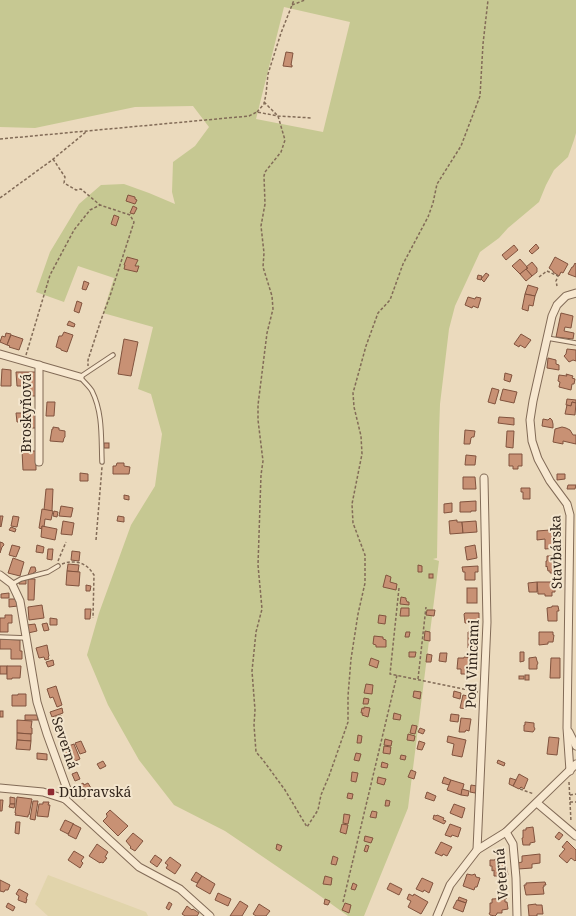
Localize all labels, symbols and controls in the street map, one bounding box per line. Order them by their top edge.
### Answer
street label: Broskyňová [16,373,35,453]
street label: Stavbárska [545,515,566,589]
street label: Pod Vinicami [460,619,483,709]
street label: Severná [48,714,83,772]
place label: Dúbravská [59,782,131,801]
marker: Dúbravská [46,787,56,797]
street label: Veterná [489,847,512,901]

